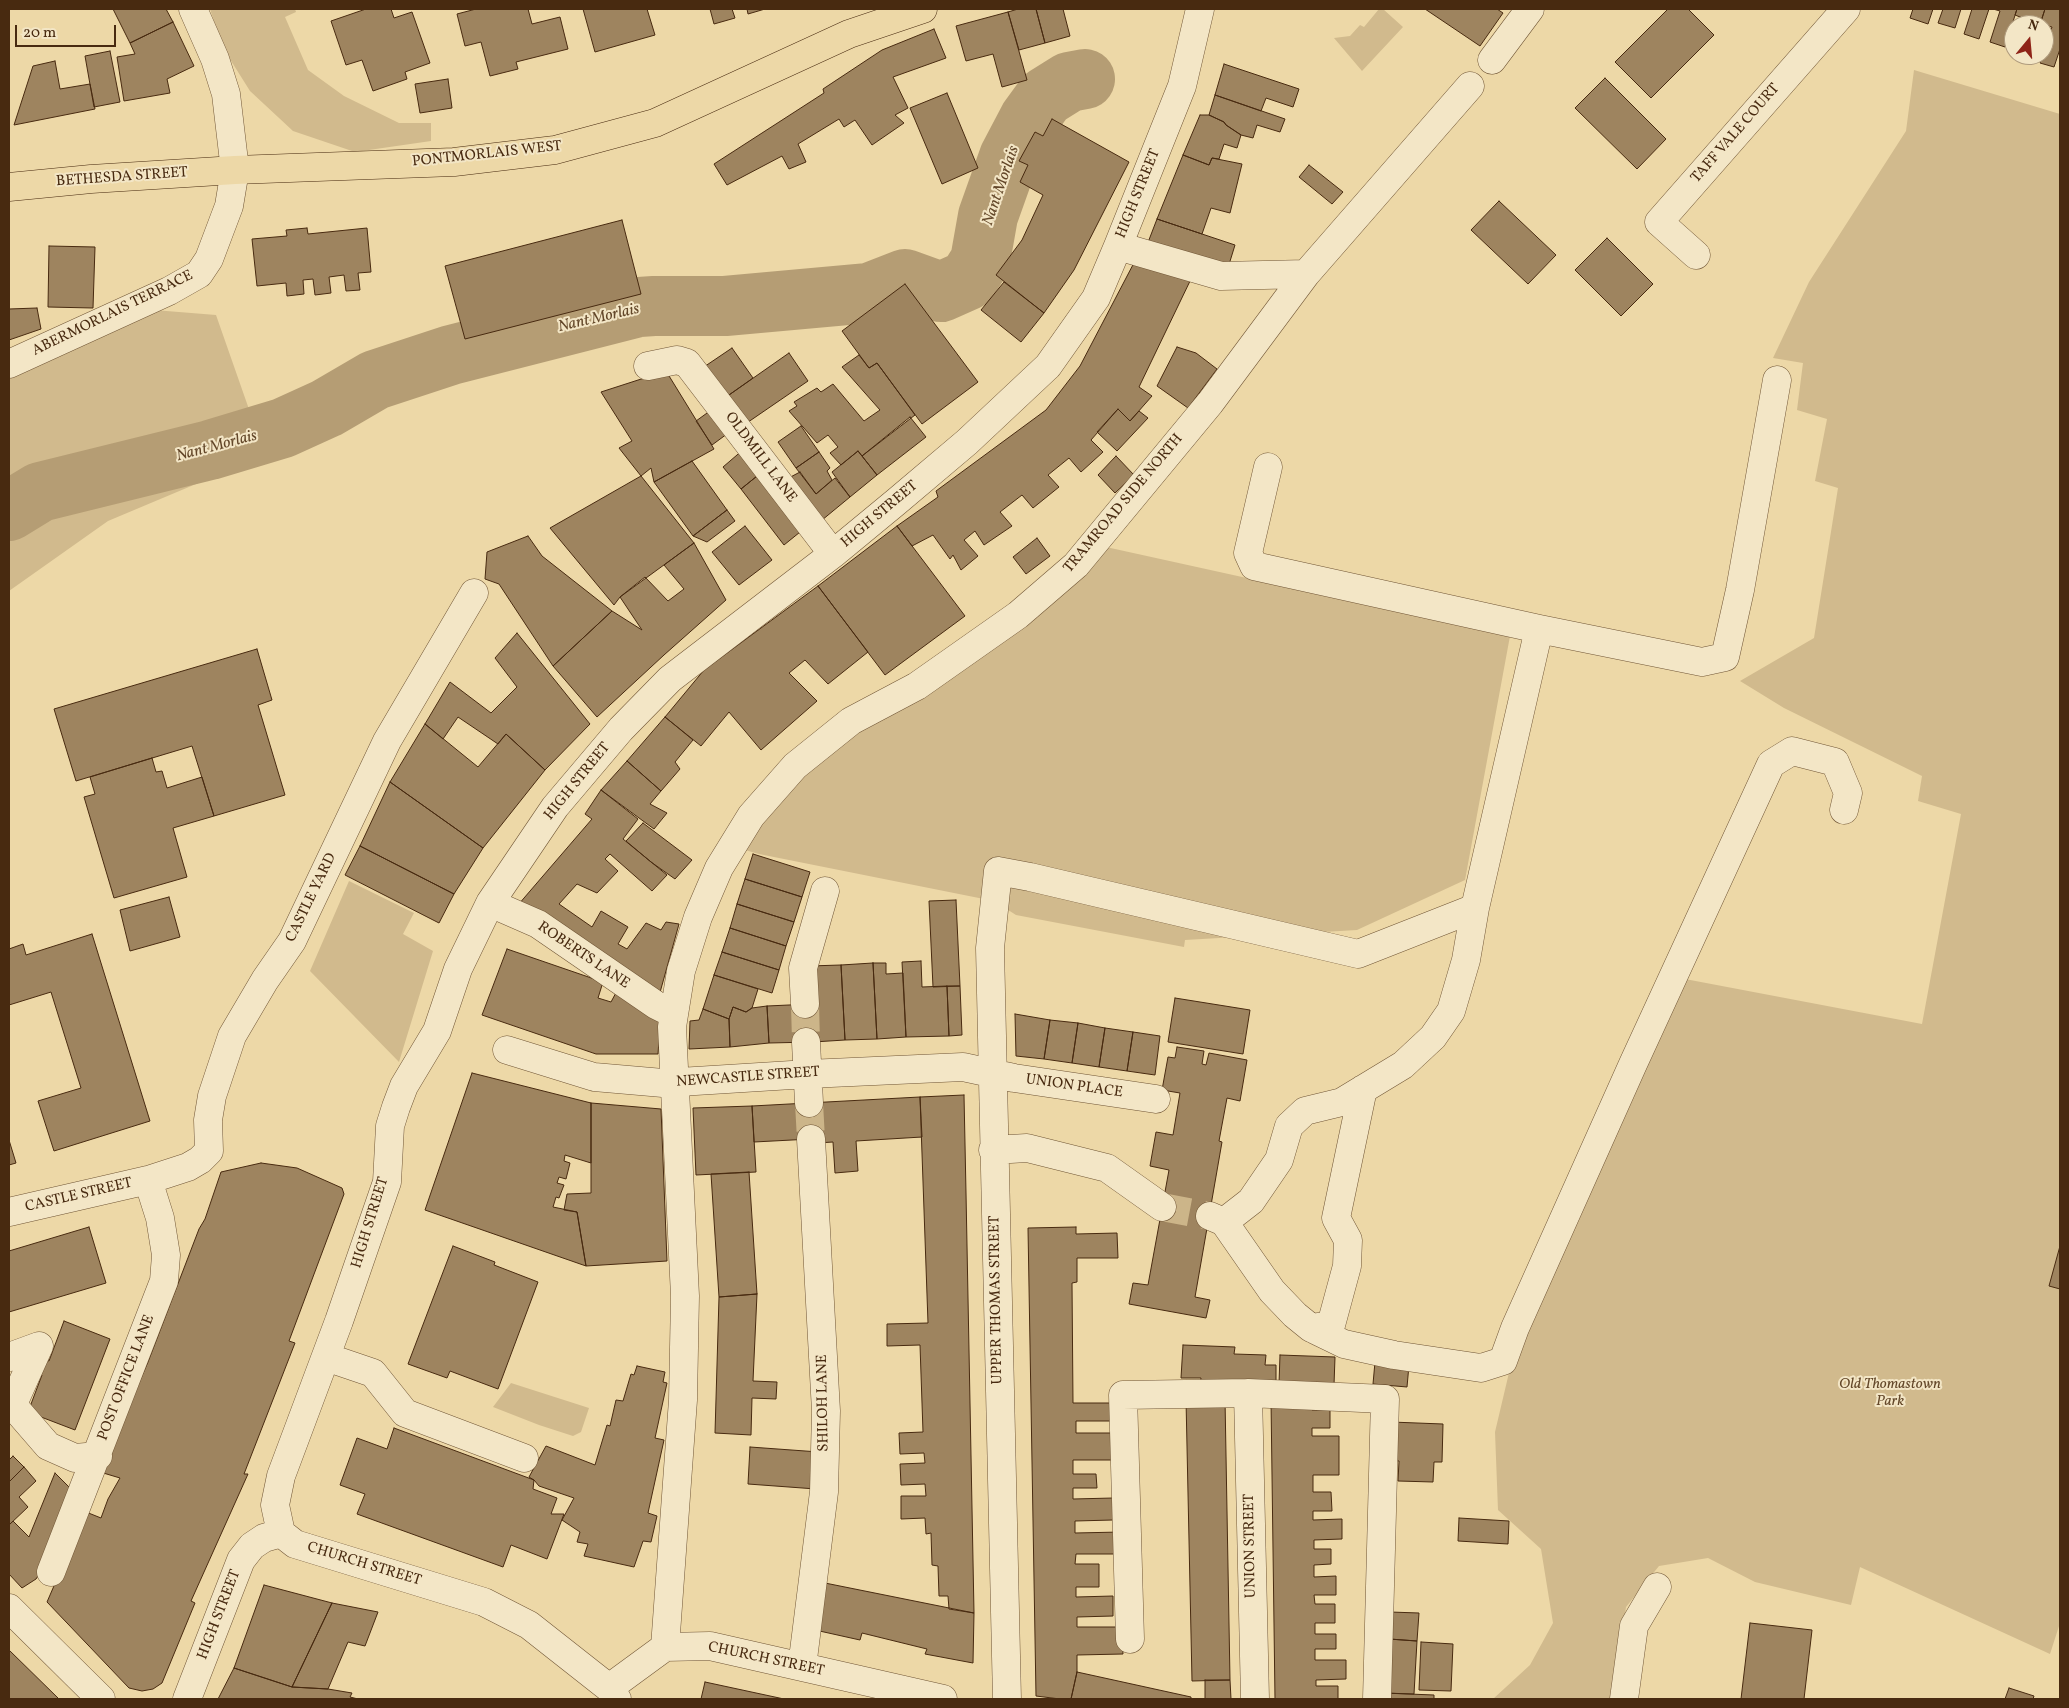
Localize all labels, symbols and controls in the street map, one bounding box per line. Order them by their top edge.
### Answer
scale bar [18,15,119,47]
north arrow [2004,15,2054,65]
text: N [2026,16,2041,37]
text: 20 m [23,23,56,44]
street label: TAFF VALE COURT [1688,81,1784,187]
street label: PONTMORLAIS WEST [411,138,563,172]
water label: Nant Morlais [979,144,1025,228]
street label: HIGH STREET [1113,147,1165,241]
street label: BETHESDA STREET [55,164,189,192]
street label: ABERMORLAIS TERRACE [30,267,196,361]
water label: Nant Morlais [556,300,642,338]
street label: OLDMILL LANE [720,409,800,507]
water label: Nant Morlais [174,427,260,467]
street label: TRAMROAD SIDE NORTH [1060,431,1188,577]
street label: HIGH STREET [838,478,922,552]
street label: HIGH STREET [541,740,615,824]
street label: CASTLE YARD [283,851,341,945]
street label: ROBERTS LANE [533,919,633,993]
street label: NEWCASTLE STREET [676,1064,820,1092]
street label: UNION PLACE [1024,1071,1124,1103]
street label: CASTLE STREET [24,1175,134,1217]
street label: HIGH STREET [349,1175,393,1271]
street label: UPPER THOMAS STREET [987,1215,1007,1385]
street label: POST OFFICE LANE [95,1313,159,1443]
street label: SHILOH LANE [814,1354,834,1452]
park label: Old Thomastown Park [1839,1376,1941,1411]
street label: UNION STREET [1241,1494,1261,1598]
street label: CHURCH STREET [305,1539,423,1591]
street label: HIGH STREET [195,1568,245,1662]
street label: CHURCH STREET [706,1639,826,1681]

